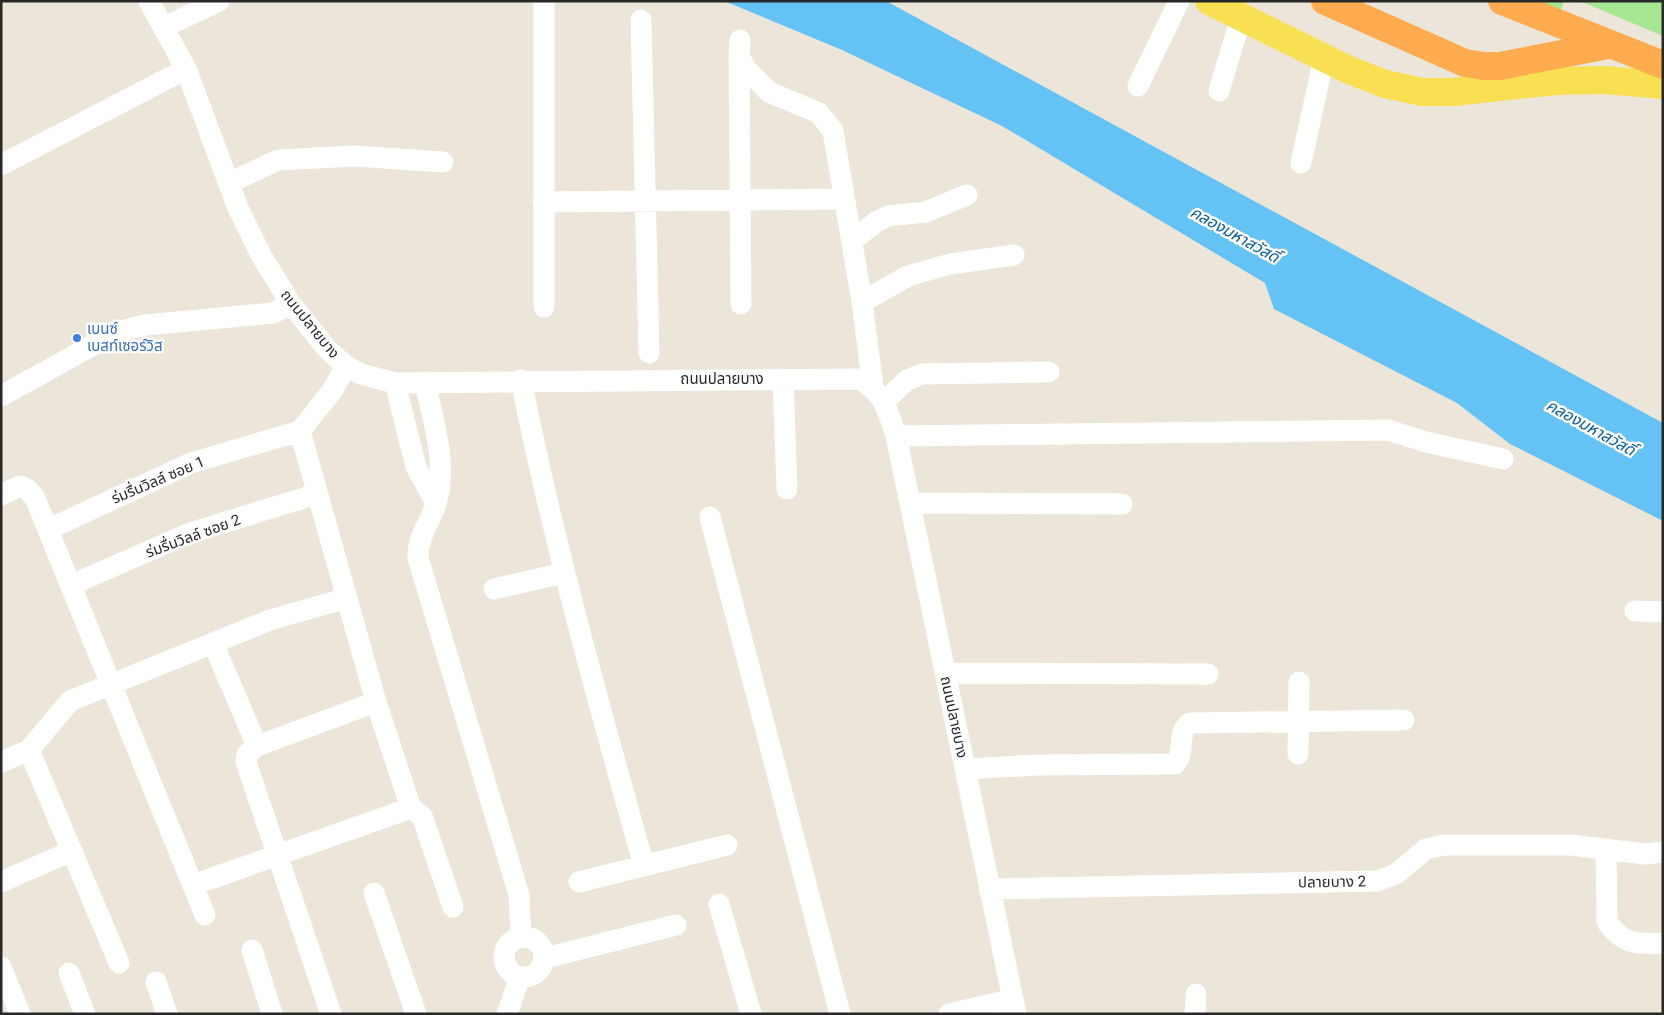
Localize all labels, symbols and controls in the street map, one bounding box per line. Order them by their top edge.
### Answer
water label: คลองมหาสวัสดิ์ [1187,202,1286,269]
street label: ถนนปลายบาง [277,286,343,362]
place label: เบนซ์ เบสท์เซอร์วิส [87,320,163,355]
marker: เบนซ์ เบสท์เซอร์วิส [71,332,83,344]
street label: ถนนปลายบาง [680,370,764,388]
water label: คลองมหาสวัสดิ์ [1543,395,1642,462]
street label: ร่มรื่นวิลล์ ซอย 1 [108,450,207,508]
street label: ร่มรื่นวิลล์ ซอย 2 [143,509,243,561]
street label: ถนนปลายบาง [937,674,971,760]
street label: ปลายบาง 2 [1298,872,1366,892]

